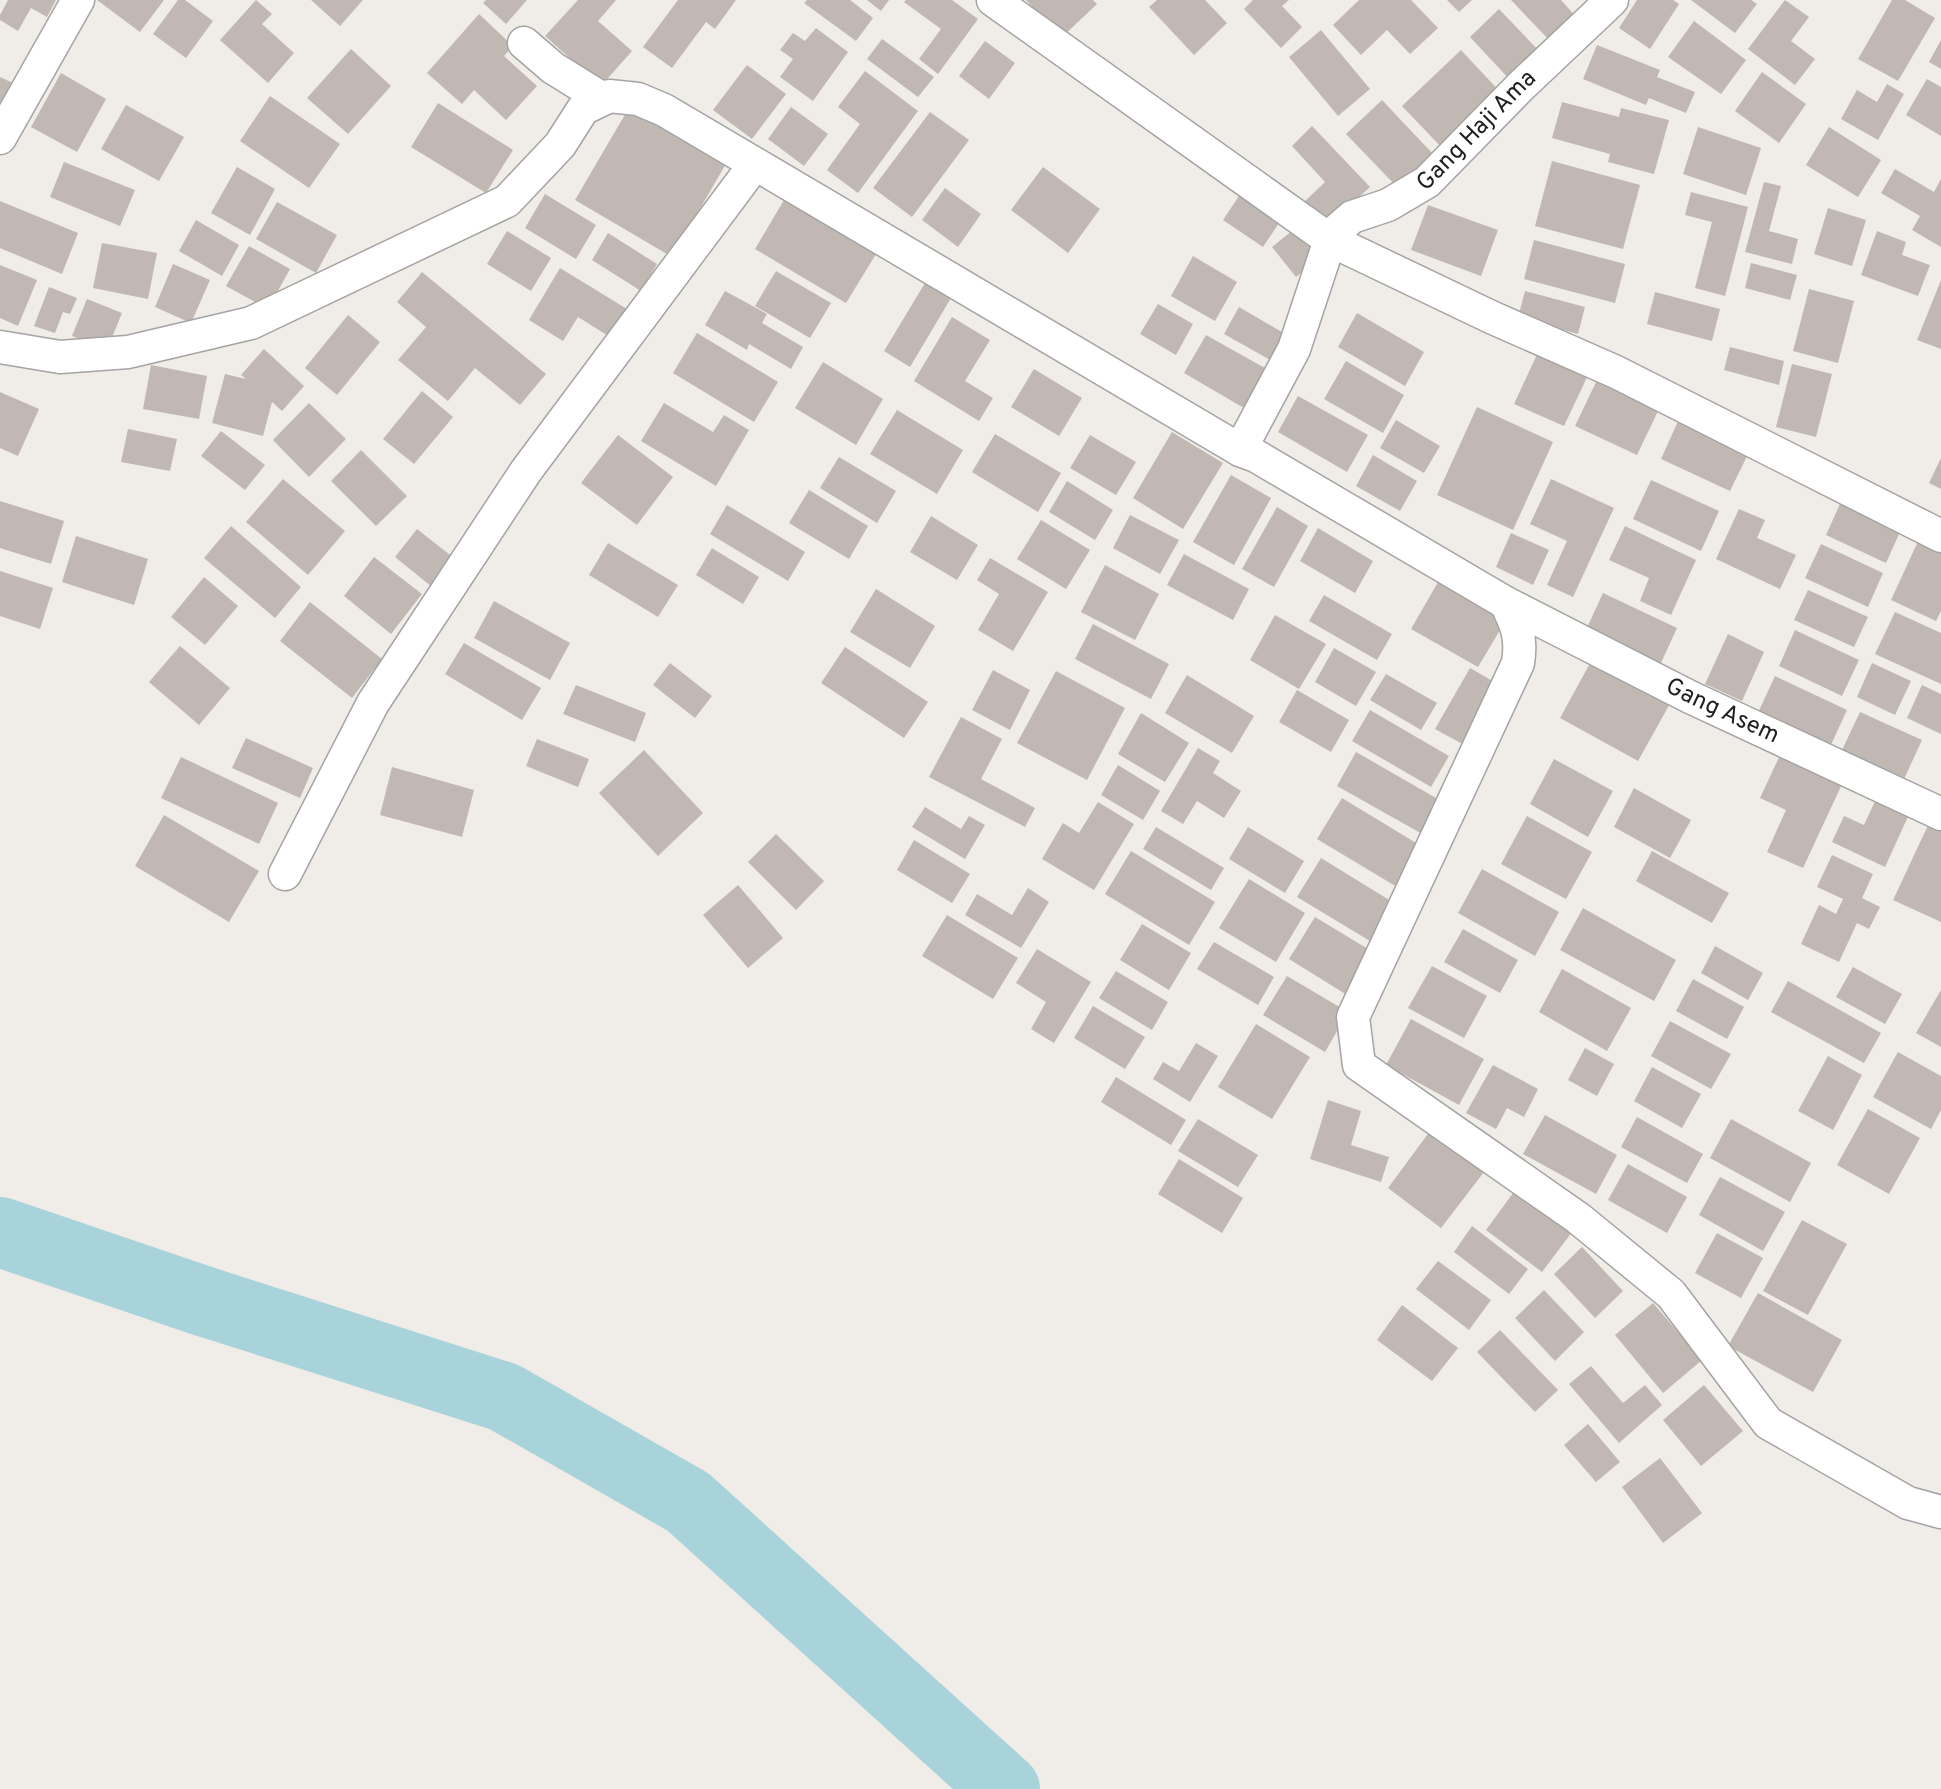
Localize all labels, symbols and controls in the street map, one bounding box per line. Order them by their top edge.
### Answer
street label: Gang Haji Ama [1411,64,1543,198]
street label: Gang Asem [1660,672,1784,751]

